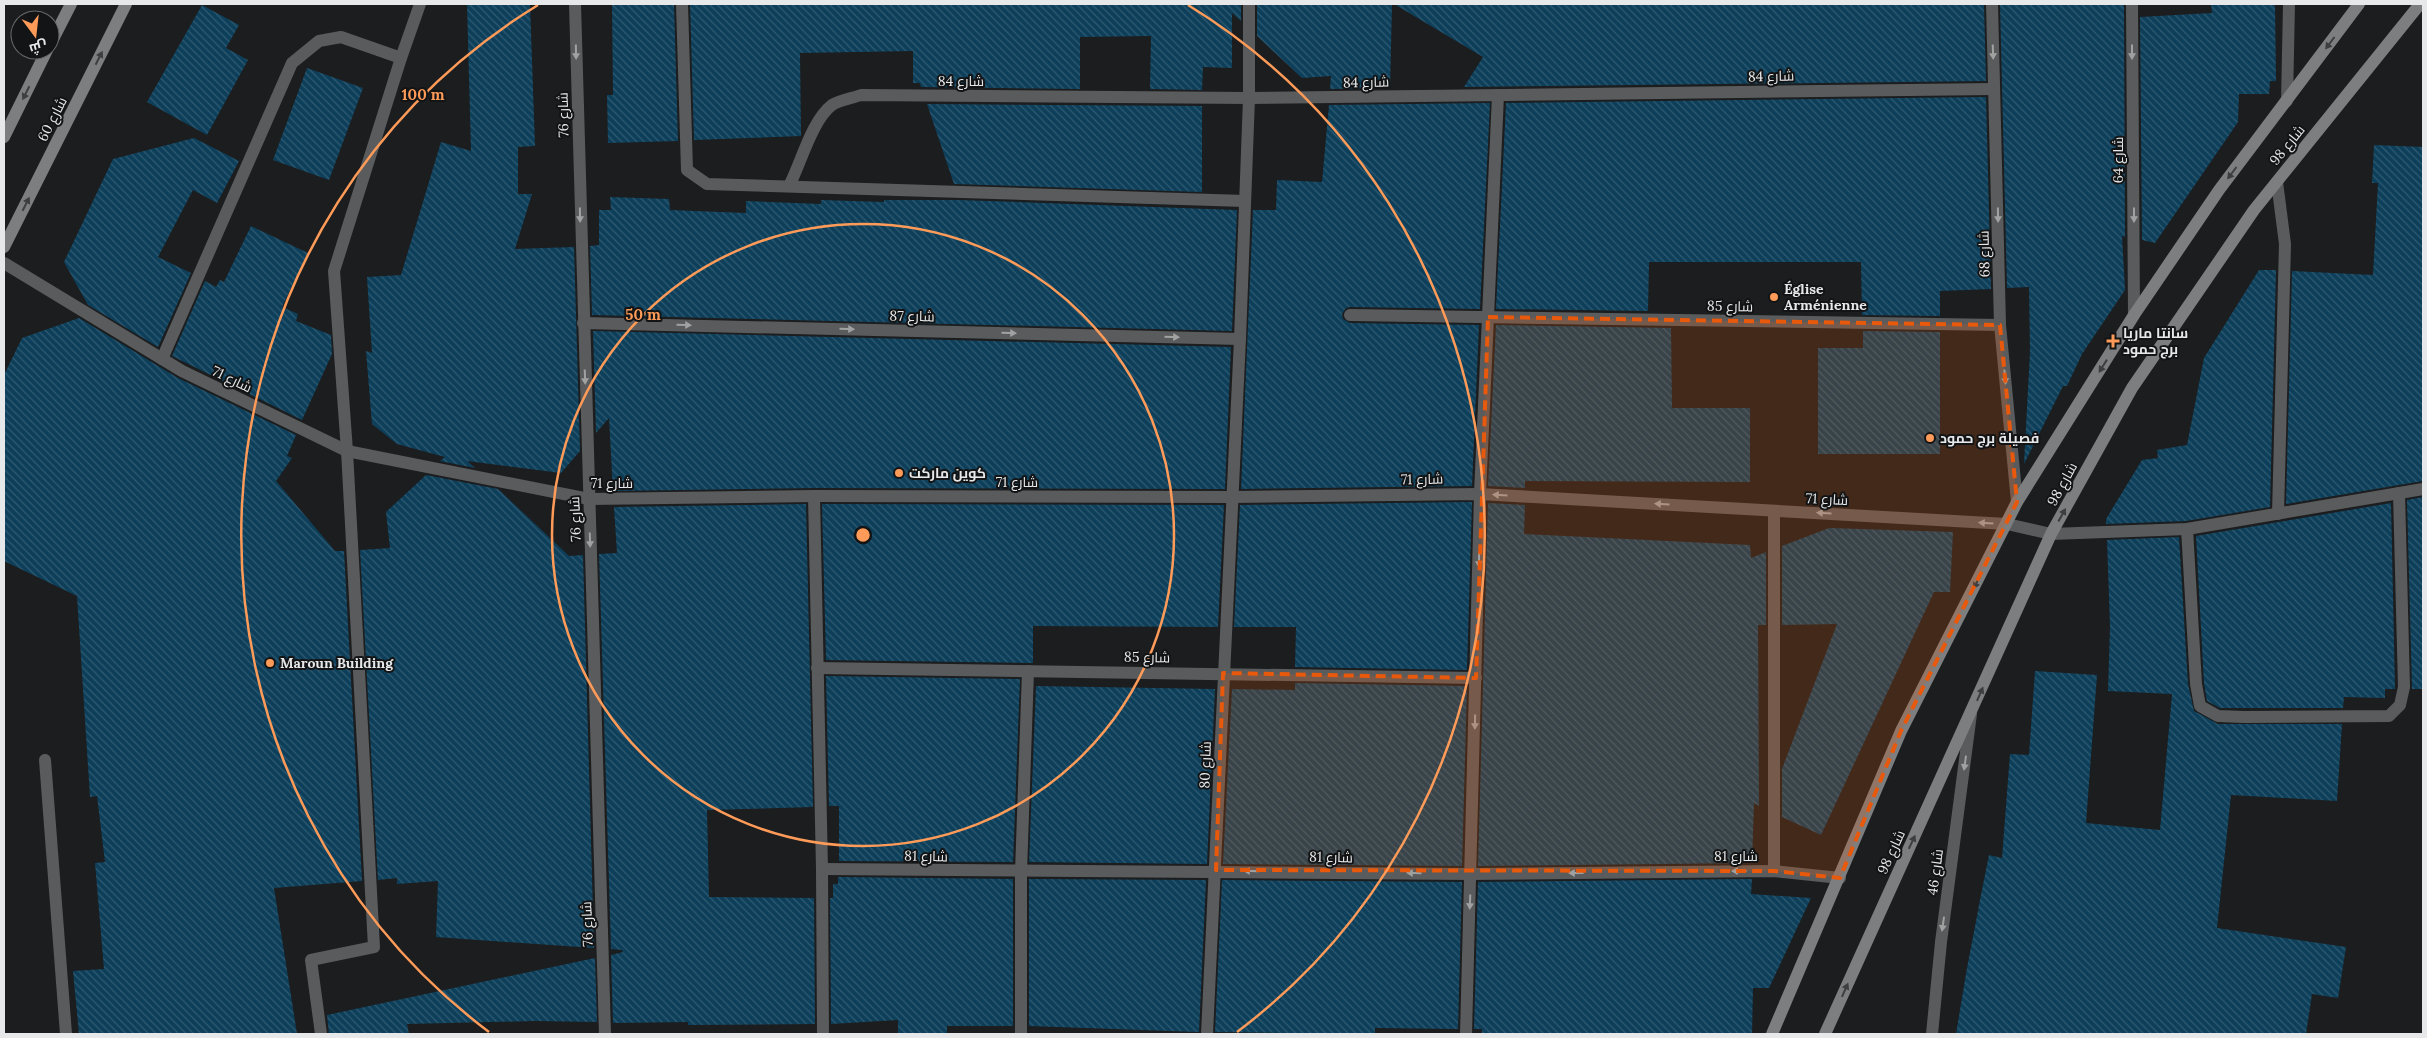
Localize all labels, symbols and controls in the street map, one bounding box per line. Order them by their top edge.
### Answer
north arrow [10,10,60,60]
one-way arrow [2325,36,2335,50]
text: ش [27,37,49,59]
one-way arrow [573,45,581,61]
one-way arrow [1990,45,1998,61]
one-way arrow [2128,45,2136,61]
one-way arrow [95,51,103,66]
street label: شارع 84 [1748,67,1794,85]
street label: شارع 84 [938,72,984,90]
street label: شارع 84 [1343,73,1389,91]
text: 100 m [402,85,445,104]
one-way arrow [21,86,30,101]
street label: شارع 76 [554,92,572,138]
street label: شارع 60 [33,94,71,144]
street label: شارع 98 [2265,121,2309,169]
street label: شارع 64 [2109,137,2127,183]
one-way arrow [2227,166,2237,180]
one-way arrow [22,196,30,211]
one-way arrow [577,207,585,223]
one-way arrow [1994,207,2002,223]
one-way arrow [2130,207,2138,223]
street label: شارع 68 [1975,230,1993,278]
place label: Église Arménienne [1784,280,1867,314]
marker: Église Arménienne [1768,291,1780,303]
street label: شارع 85 [1707,297,1753,315]
text: 50 m [625,305,661,324]
street label: شارع 87 [889,307,935,325]
one-way arrow [676,322,692,330]
place label: سانتا ماريا برج حمود [2123,324,2188,359]
one-way arrow [839,325,855,333]
one-way arrow [1001,329,1017,337]
one-way arrow [1164,333,1180,341]
marker: سانتا ماريا برج حمود [2107,335,2119,347]
one-way arrow [2098,359,2107,372]
street label: شارع 71 [209,362,255,396]
one-way arrow [2002,369,2010,385]
one-way arrow [581,370,589,386]
place label: فصيلة برج حمود [1940,429,2039,448]
marker: فصيلة برج حمود [1924,432,1936,444]
street label: شارع 98 [2043,459,2081,509]
place label: كوين ماركت [909,464,986,482]
marker: كوين ماركت [893,467,905,479]
street label: شارع 71 [1401,470,1443,488]
street label: شارع 71 [996,473,1038,491]
street label: شارع 71 [591,474,633,492]
street label: شارع 71 [1805,489,1849,509]
one-way arrow [1491,490,1507,498]
street label: شارع 76 [565,496,585,542]
one-way arrow [1653,500,1669,508]
one-way arrow [2058,507,2066,522]
one-way arrow [1816,509,1832,517]
one-way arrow [1978,518,1994,526]
centre of rings [854,526,872,544]
one-way arrow [587,532,595,548]
one-way arrow [1474,552,1482,568]
one-way arrow [1973,575,1981,589]
street label: شارع 85 [1124,648,1170,666]
place label: Maroun Building [280,654,394,672]
marker: Maroun Building [264,657,276,669]
one-way arrow [1977,687,1985,701]
one-way arrow [1471,715,1479,731]
street label: شارع 80 [1195,741,1215,789]
one-way arrow [1961,755,1969,771]
street label: شارع 98 [1873,827,1909,877]
one-way arrow [1908,835,1916,849]
street label: شارع 81 [904,847,948,865]
street label: شارع 81 [1714,847,1758,865]
street label: شارع 81 [1309,848,1353,866]
street label: شارع 46 [1923,848,1947,896]
one-way arrow [1243,867,1259,875]
one-way arrow [1731,867,1747,875]
one-way arrow [1406,869,1422,877]
one-way arrow [1568,869,1584,877]
one-way arrow [1466,895,1474,911]
street label: شارع 76 [577,901,597,947]
one-way arrow [1939,916,1947,932]
one-way arrow [1841,983,1849,997]

